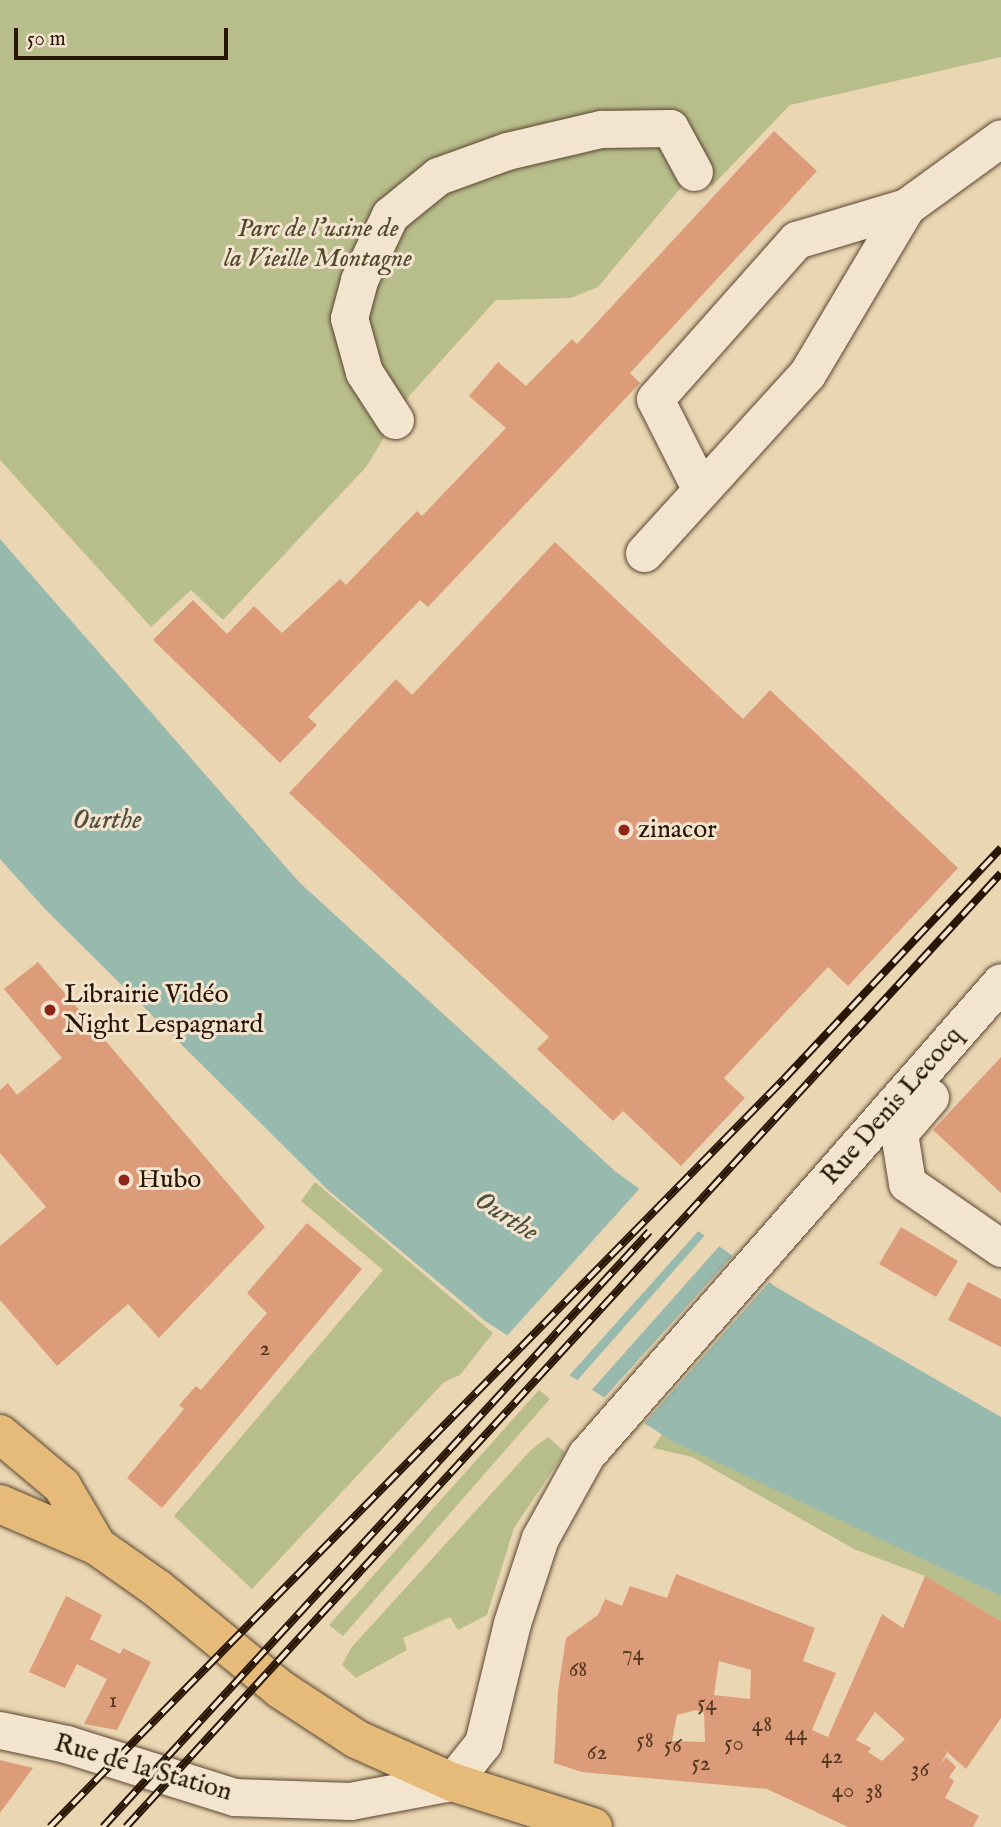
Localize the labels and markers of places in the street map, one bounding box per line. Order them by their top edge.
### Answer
place label: zinacor [638,814,717,846]
marker: zinacor [616,822,632,838]
place label: Librairie Vidéo Night Lespagnard [64,979,263,1040]
marker: Librairie Vidéo Night Lespagnard [42,1002,58,1018]
place label: Hubo [138,1164,201,1196]
marker: Hubo [116,1172,132,1188]

